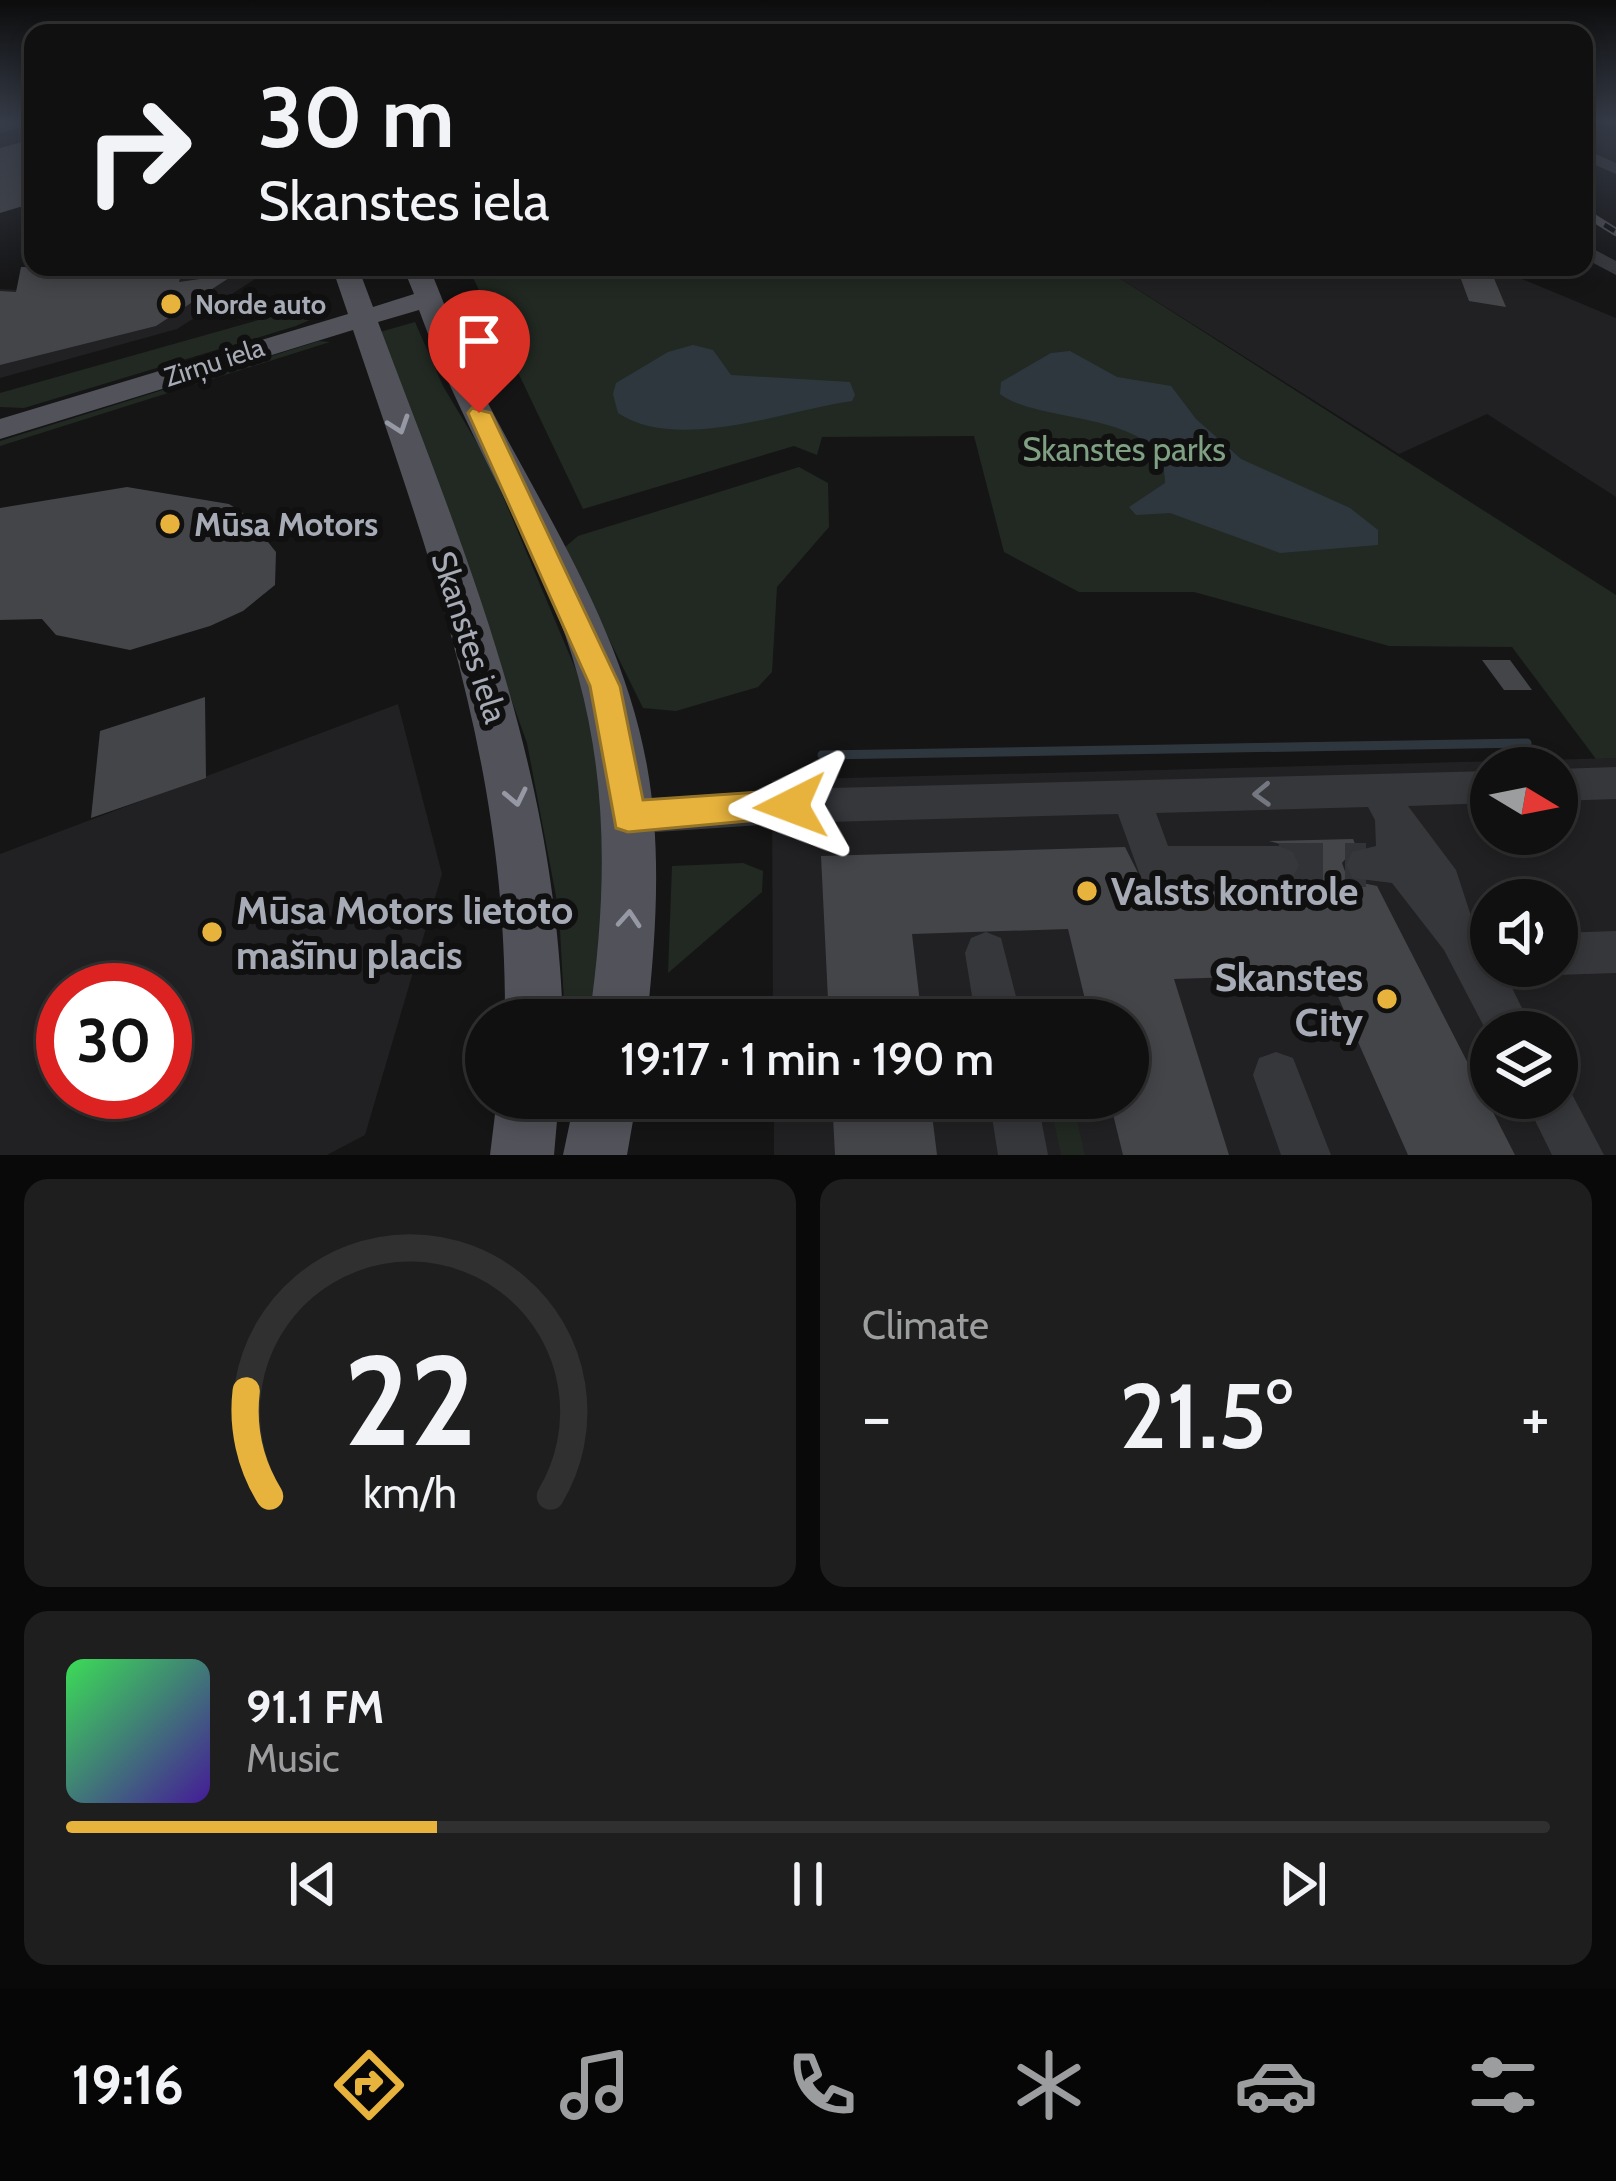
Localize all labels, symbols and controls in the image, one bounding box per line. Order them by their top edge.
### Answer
text: 30 m [258,66,454,168]
icon: right [60,72,216,228]
text: Skanstes iela [258,168,550,234]
place label: Norde auto [195,288,326,321]
pin [428,290,530,413]
marker: Norde auto [158,291,184,317]
icon: arrive [446,308,512,374]
street label: Zirņu iela [160,330,269,396]
one-way arrow [385,413,409,434]
park label: Skanstes parks [1022,429,1226,469]
place label: Mūsa Motors [194,504,378,544]
marker: Mūsa Motors [157,511,183,537]
street label: Skanstes iela [423,546,517,728]
position arrow [728,743,854,869]
north arrow [1470,747,1578,855]
map controls [1470,747,1578,1119]
one-way arrow [1252,780,1271,806]
one-way arrow [502,786,528,806]
place label: Valsts kontrole [1111,867,1358,915]
marker: Valsts kontrole [1074,878,1100,904]
button: sound [1470,879,1578,987]
place label: Mūsa Motors lietoto mašīnu placis [236,886,573,979]
one-way arrow [615,909,641,928]
marker: Mūsa Motors lietoto mašīnu placis [199,919,225,945]
place label: Skanstes City [1214,953,1363,1046]
speed limit sign: 30 [36,963,192,1119]
marker: Skanstes City [1374,986,1400,1012]
button: layers [1470,1011,1578,1119]
text: 19:17 · 1 min · 190 m [620,1032,994,1086]
text: Climate [862,1301,989,1349]
text: 22 [344,1325,476,1476]
text: 21.5° [1119,1361,1293,1471]
text: − [862,1376,891,1457]
text: + [1521,1376,1550,1457]
text: km/h [363,1467,457,1519]
text: 91.1 FM [246,1680,384,1734]
text: Music [246,1734,340,1782]
icon: previous [280,1851,346,1917]
icon: pause [775,1851,841,1917]
icon: next [1270,1851,1336,1917]
icon: directions [327,2043,411,2127]
icon: music [553,2043,637,2127]
icon: phone [780,2043,864,2127]
icon: climate [1007,2043,1091,2127]
icon: car [1234,2043,1318,2127]
icon: filters [1461,2043,1545,2127]
text: 19:16 [71,2052,184,2118]

